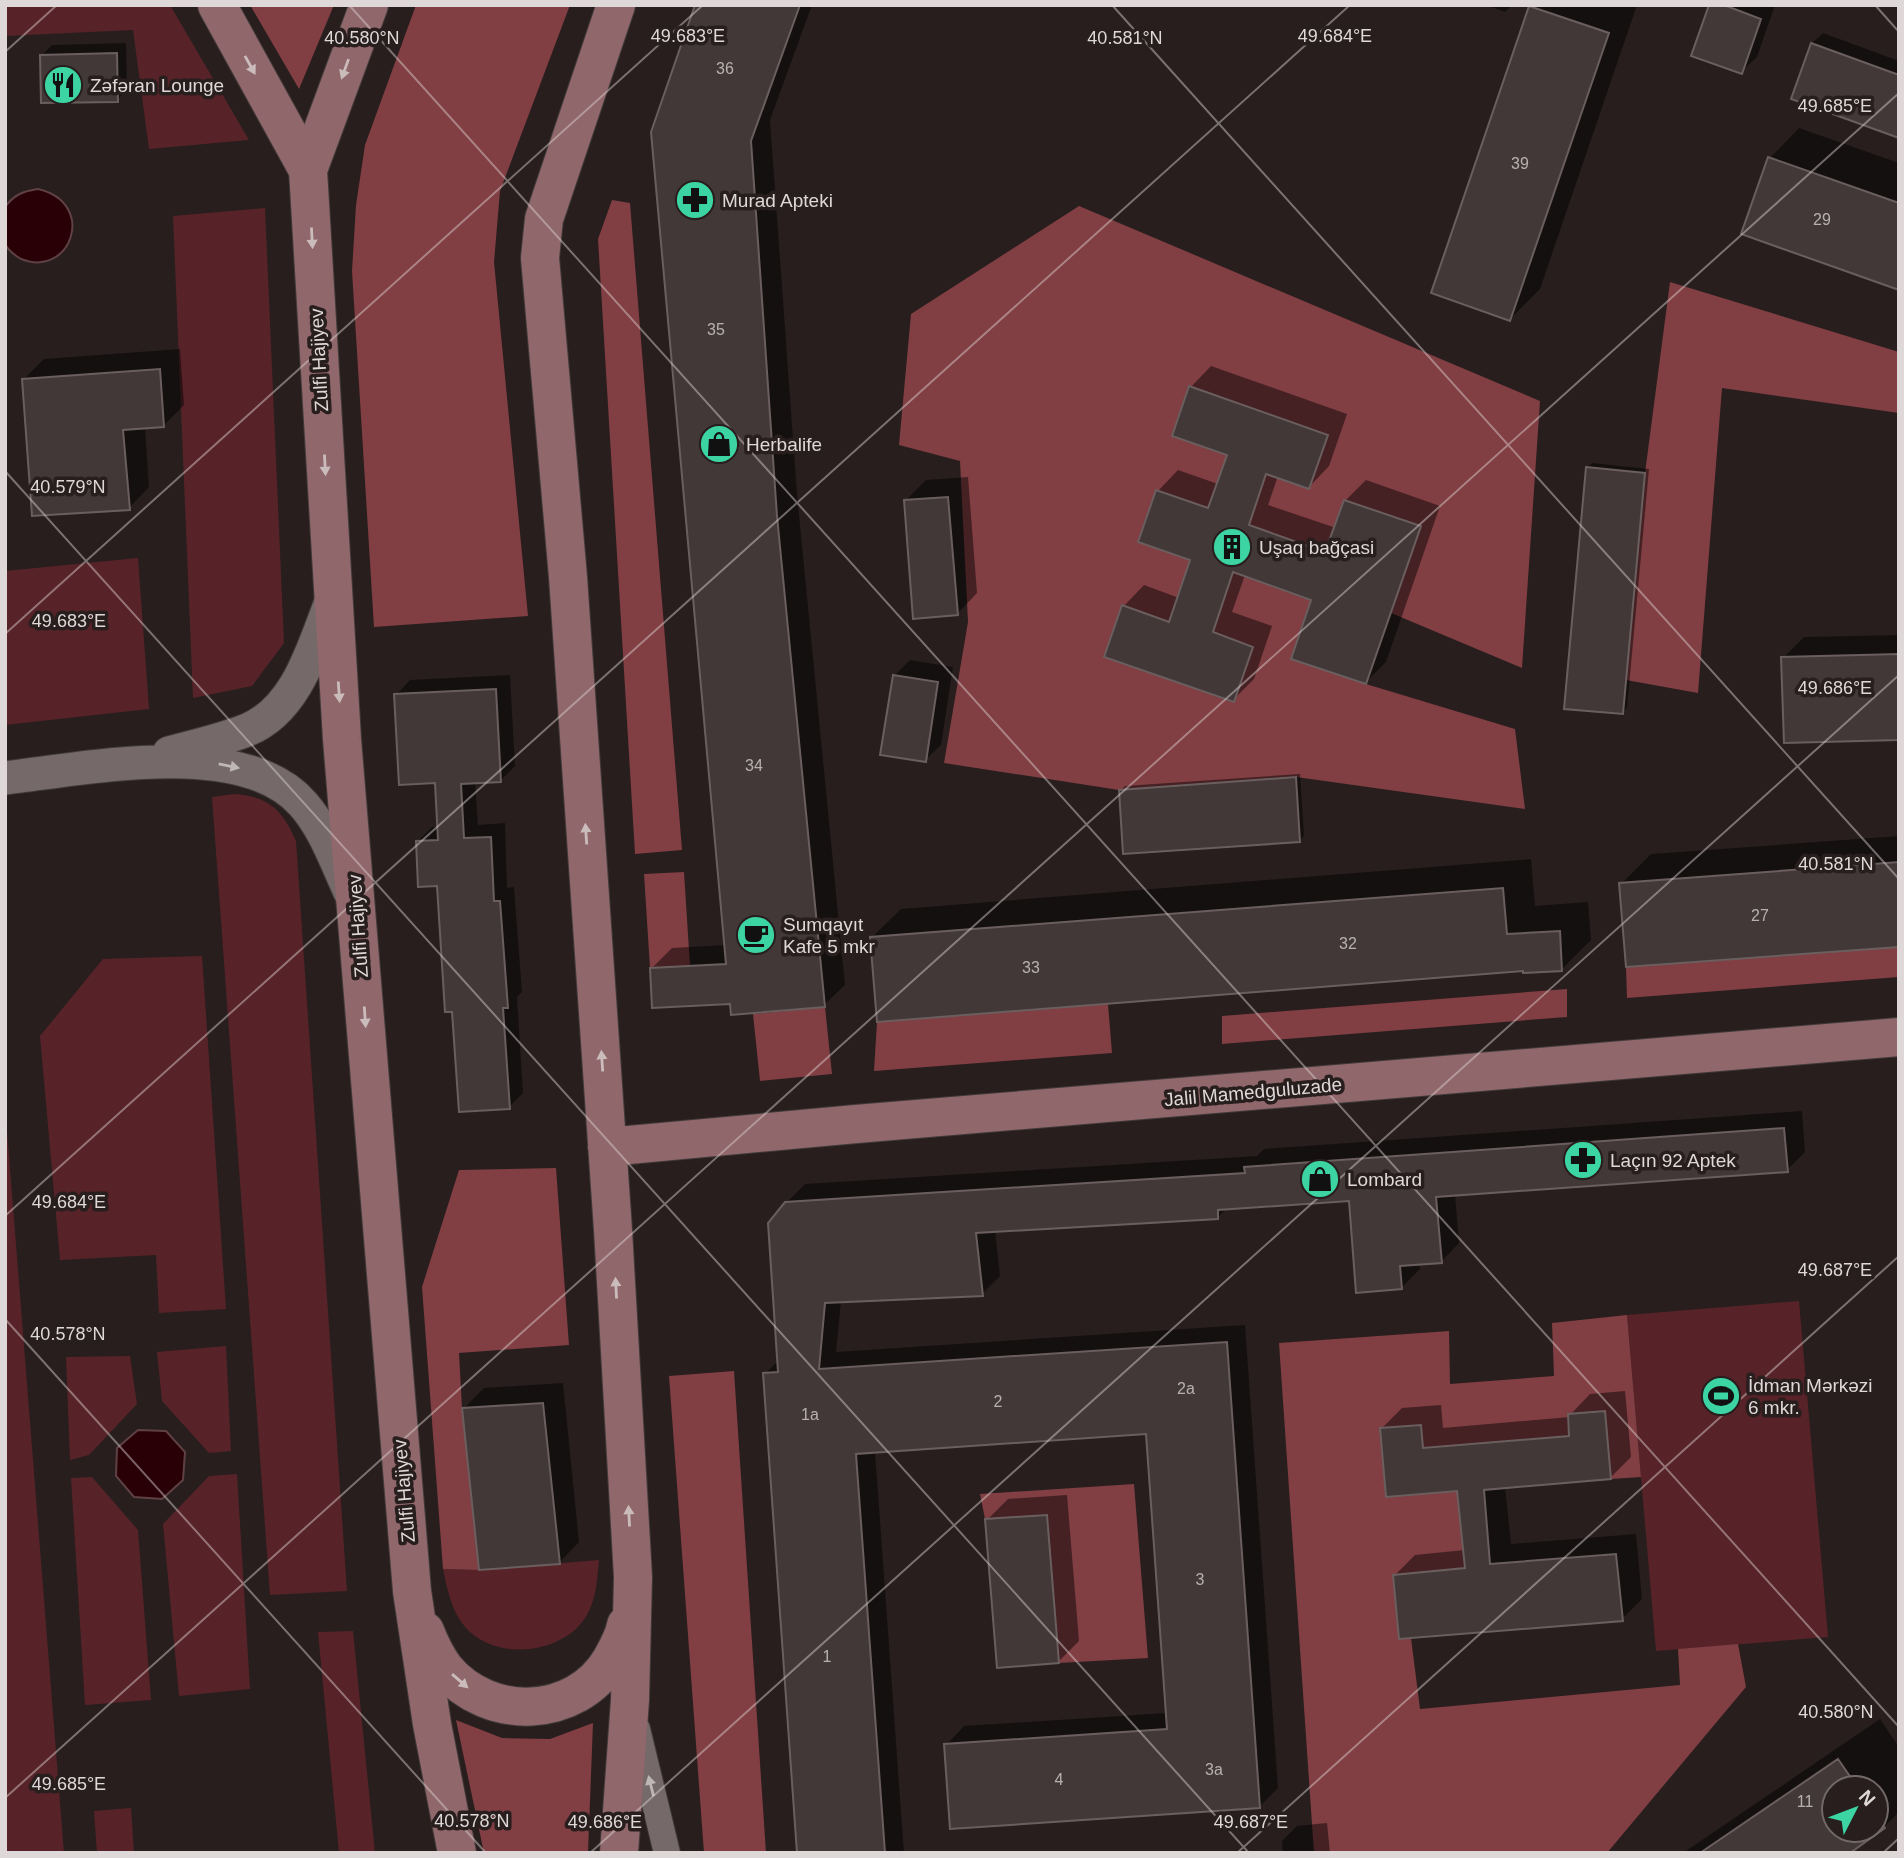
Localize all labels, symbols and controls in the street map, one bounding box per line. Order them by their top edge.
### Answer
text: 49.683°E [651,26,725,46]
text: 49.684°E [1298,26,1372,46]
text: 40.580°N [324,28,400,48]
text: 40.581°N [1087,28,1163,48]
one-way arrow [244,55,256,75]
one-way arrow [339,59,350,80]
house number: 36 [716,60,734,77]
restaurant icon: Zәfәran Lounge [42,64,84,106]
place label: Zәfәran Lounge [90,75,224,96]
text: 49.685°E [1798,96,1872,116]
house number: 39 [1511,155,1529,172]
pharmacy icon: Murad Apteki [674,179,716,221]
place label: Murad Apteki [722,190,833,211]
house number: 29 [1813,211,1831,228]
one-way arrow [307,227,318,249]
street label: Zulfi Hajiyev [306,307,332,412]
house number: 35 [707,321,725,338]
shop icon: Herbalife [698,423,740,465]
place label: Herbalife [746,434,822,455]
one-way arrow [320,454,331,476]
text: 40.579°N [30,477,106,497]
building icon: Uşaq bağçasi [1211,526,1253,568]
place label: Uşaq bağçasi [1259,537,1374,558]
text: 49.683°E [32,611,106,631]
text: 49.686°E [1798,678,1872,698]
one-way arrow [334,681,345,703]
house number: 34 [745,757,763,774]
one-way arrow [218,761,240,772]
one-way arrow [580,823,591,845]
text: 40.581°N [1798,854,1874,874]
street label: Zulfi Hajiyev [344,873,372,978]
house number: 27 [1751,907,1769,924]
cafe icon: Sumqayıt Kafe 5 mkr [735,914,777,956]
place label: Sumqayıt Kafe 5 mkr [783,914,876,957]
house number: 32 [1339,935,1357,952]
house number: 33 [1022,959,1040,976]
one-way arrow [360,1006,371,1028]
one-way arrow [596,1050,607,1072]
street label: Jalil Mamedguluzade [1163,1074,1343,1110]
pharmacy icon: Laçın 92 Aptek [1562,1139,1604,1181]
place label: Laçın 92 Aptek [1610,1150,1736,1171]
shop icon: Lombard [1299,1158,1341,1200]
place label: Lombard [1347,1169,1422,1190]
text: 49.684°E [32,1192,106,1212]
text: 49.687°E [1798,1260,1872,1280]
one-way arrow [611,1277,622,1299]
text: 40.578°N [30,1324,106,1344]
sports icon: İdman Mәrkәzi 6 mkr. [1700,1375,1742,1417]
place label: İdman Mәrkәzi 6 mkr. [1748,1375,1873,1418]
house number: 2a [1177,1380,1195,1397]
house number: 2 [994,1393,1003,1410]
house number: 1a [801,1406,819,1423]
street label: Zulfi Hajiyev [389,1438,419,1543]
one-way arrow [623,1504,634,1526]
house number: 3 [1196,1571,1205,1588]
house number: 1 [823,1648,832,1665]
one-way arrow [451,1673,469,1689]
text: 40.580°N [1798,1702,1874,1722]
house number: 3a [1205,1761,1223,1778]
house number: 4 [1055,1771,1064,1788]
text: 49.685°E [32,1774,106,1794]
north arrow [1820,1774,1890,1844]
one-way arrow [645,1775,656,1797]
text: N [1855,1786,1880,1810]
house number: 11 [1797,1793,1813,1810]
text: 40.578°N [434,1811,510,1831]
text: 49.686°E [568,1812,642,1832]
text: 49.687°E [1214,1812,1288,1832]

